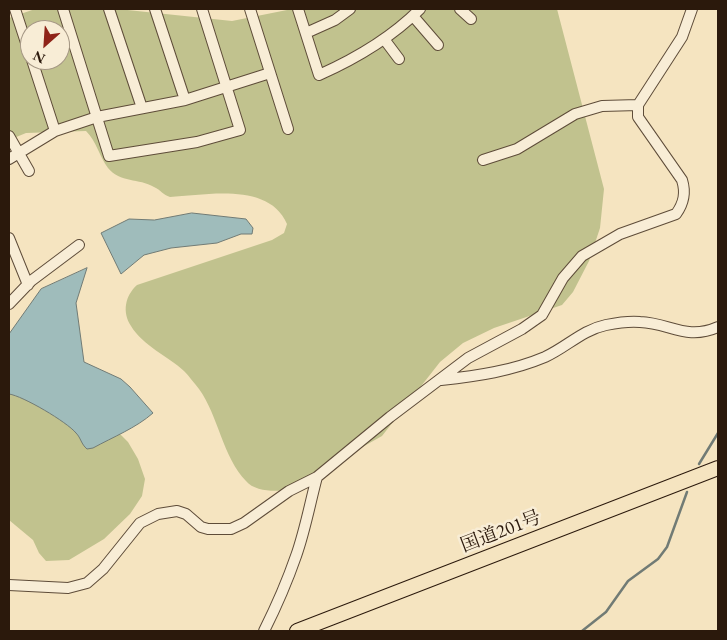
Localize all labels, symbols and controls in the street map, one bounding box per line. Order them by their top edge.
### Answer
north arrow [20,20,70,70]
text: N [30,47,48,68]
street label: 国道201号 [458,506,544,558]

